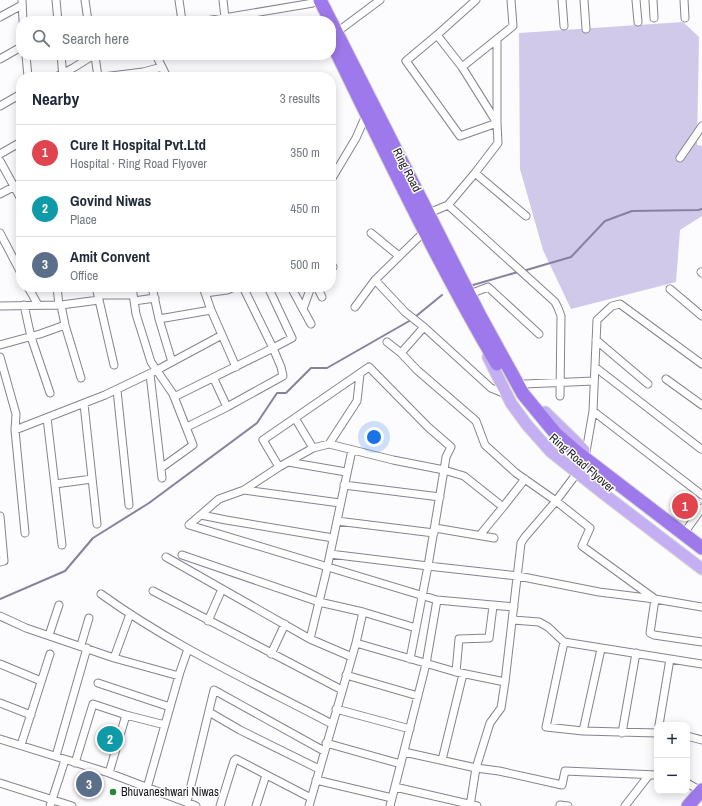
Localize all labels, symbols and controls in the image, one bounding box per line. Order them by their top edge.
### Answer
search box [16,16,336,60]
icon: search [30,27,52,49]
text: Search here [62,28,129,49]
text: Nearby [32,87,79,110]
text: 3 results [280,90,320,107]
text: Cure It Hospital Pvt.Ltd [70,134,206,155]
text: 1 [42,144,48,161]
text: 350 m [290,144,320,161]
street label: Ring Road [389,145,425,195]
text: Hospital · Ring Road Flyover [70,155,207,172]
text: Govind Niwas [70,190,151,211]
text: 2 [42,200,48,217]
text: 450 m [290,200,320,217]
text: Place [70,211,97,228]
text: Amit Convent [70,246,150,267]
text: 3 [42,256,48,273]
text: 500 m [290,256,320,273]
text: Office [70,267,98,284]
your location [364,427,384,447]
street label: Ring Road Flyover [546,430,619,496]
pin: 1 [672,491,698,521]
map controls [654,722,690,794]
button: + [654,722,690,758]
pin: 2 [97,724,123,754]
button: − [654,758,690,794]
pin: 3 [76,769,102,799]
place label: Bhuvaneshwari Niwas [121,784,219,800]
marker: Bhuvaneshwari Niwas [108,787,118,797]

